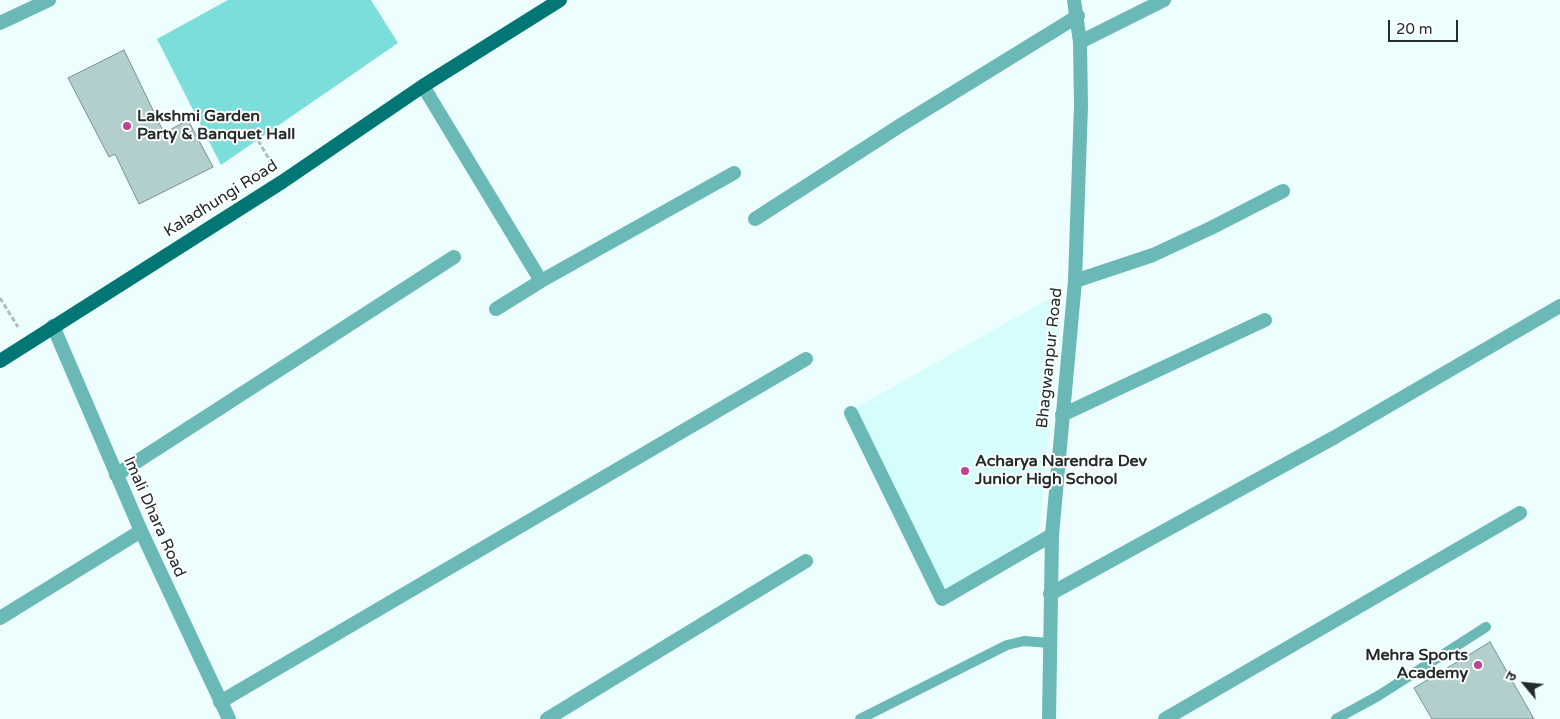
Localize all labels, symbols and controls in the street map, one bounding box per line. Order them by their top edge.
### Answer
scale bar [1390,10,1460,42]
text: 20 m [1396,20,1433,38]
place label: Lakshmi Garden Party & Banquet Hall [137,107,295,145]
marker: Lakshmi Garden Party & Banquet Hall [121,120,133,132]
street label: Kaladhungi Road [161,156,281,242]
street label: Bhagwanpur Road [1033,287,1067,429]
place label: Acharya Narendra Dev Junior High School [975,452,1147,490]
street label: Imali Dhara Road [119,454,189,580]
marker: Acharya Narendra Dev Junior High School [959,465,971,477]
place label: Mehra Sports Academy [1365,646,1468,684]
marker: Mehra Sports Academy [1472,659,1484,671]
north arrow [1500,659,1550,709]
text: उ [1502,669,1521,684]

